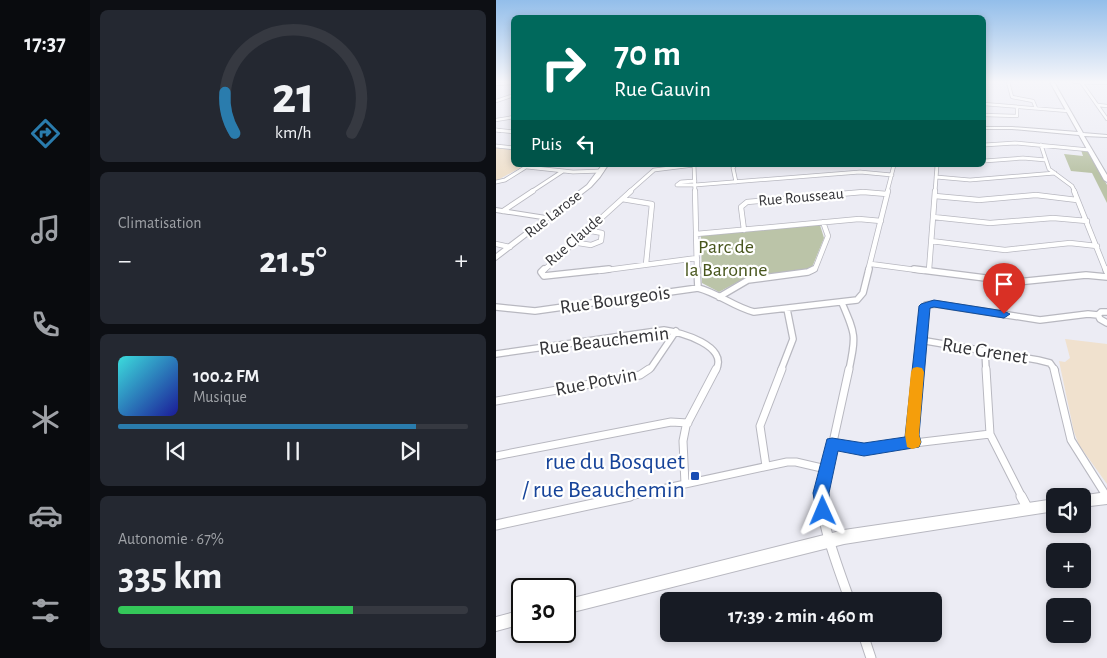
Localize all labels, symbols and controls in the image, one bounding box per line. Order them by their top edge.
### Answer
text: 17:37 [24,32,66,54]
icon: right [531,35,596,100]
text: 70 m [614,37,681,72]
text: 21 [271,70,315,122]
text: Rue Gauvin [614,78,711,100]
icon: directions [28,116,63,151]
text: km/h [275,124,311,142]
icon: left [572,130,600,158]
text: Puis [531,135,562,154]
street label: Rue Rousseau [758,185,844,209]
street label: Rue Larose [522,187,584,241]
street label: Rue Claude [542,211,606,269]
icon: music [28,212,63,247]
text: Climatisation [118,215,202,231]
park label: Parc de la Baronne [685,237,767,280]
text: 21.5° [259,242,327,280]
text: − [118,247,131,275]
text: + [455,247,468,275]
pin [983,263,1025,314]
icon: arrive [990,270,1018,298]
street label: Rue Bourgeois [559,282,671,318]
icon: phone [28,307,63,342]
street label: Rue Beauchemin [538,323,670,359]
street label: Rue Grenet [941,334,1030,368]
street label: Rue Potvin [553,364,639,400]
text: 100.2 FM [193,367,259,386]
text: Musique [193,389,247,405]
icon: climate [28,402,63,437]
icon: previous [162,437,190,465]
icon: pause [279,437,307,465]
icon: next [396,437,424,465]
place label: rue du Bosquet / rue Beauchemin [522,450,685,502]
marker: rue du Bosquet / rue Beauchemin [689,470,701,482]
position arrow [796,484,848,536]
map controls [1046,488,1091,643]
button: sound [1046,488,1091,533]
icon: car [28,498,63,533]
text: Autonomie · 67% [118,531,224,547]
button: + [1046,543,1091,588]
text: 335 km [118,558,222,596]
speed limit sign: 30 [511,578,576,643]
icon: filters [28,593,63,628]
button: − [1046,598,1091,643]
text: 17:39 · 2 min · 460 m [728,607,874,626]

